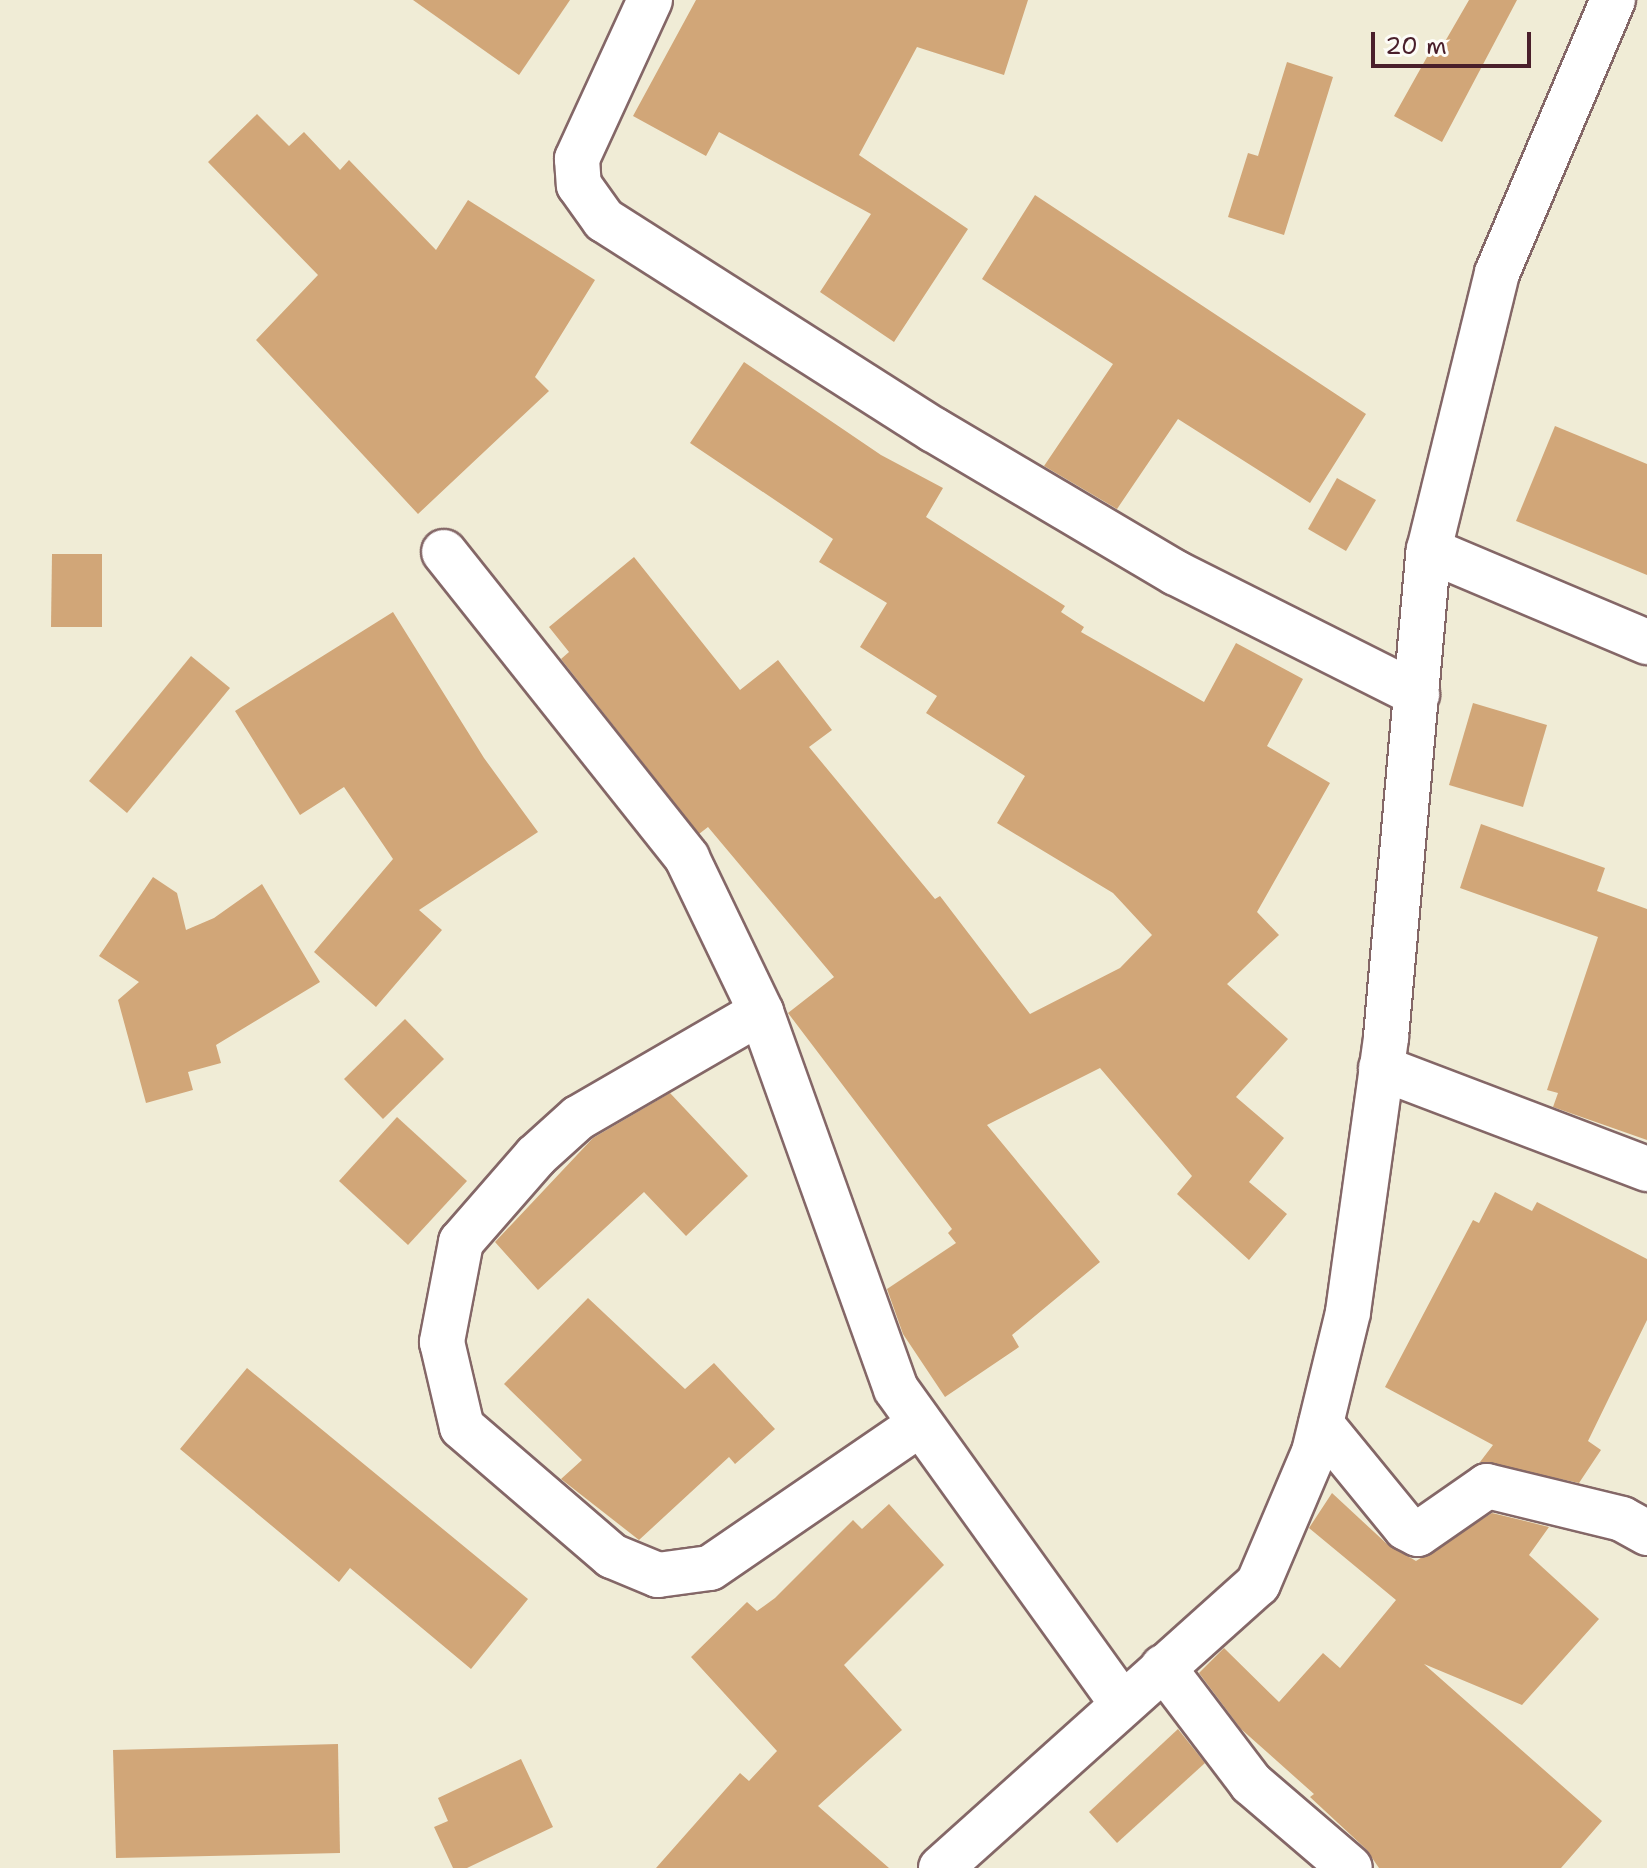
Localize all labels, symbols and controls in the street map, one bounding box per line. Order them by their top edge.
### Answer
scale bar [1375,16,1535,66]
text: 20 m [1385,30,1447,62]

